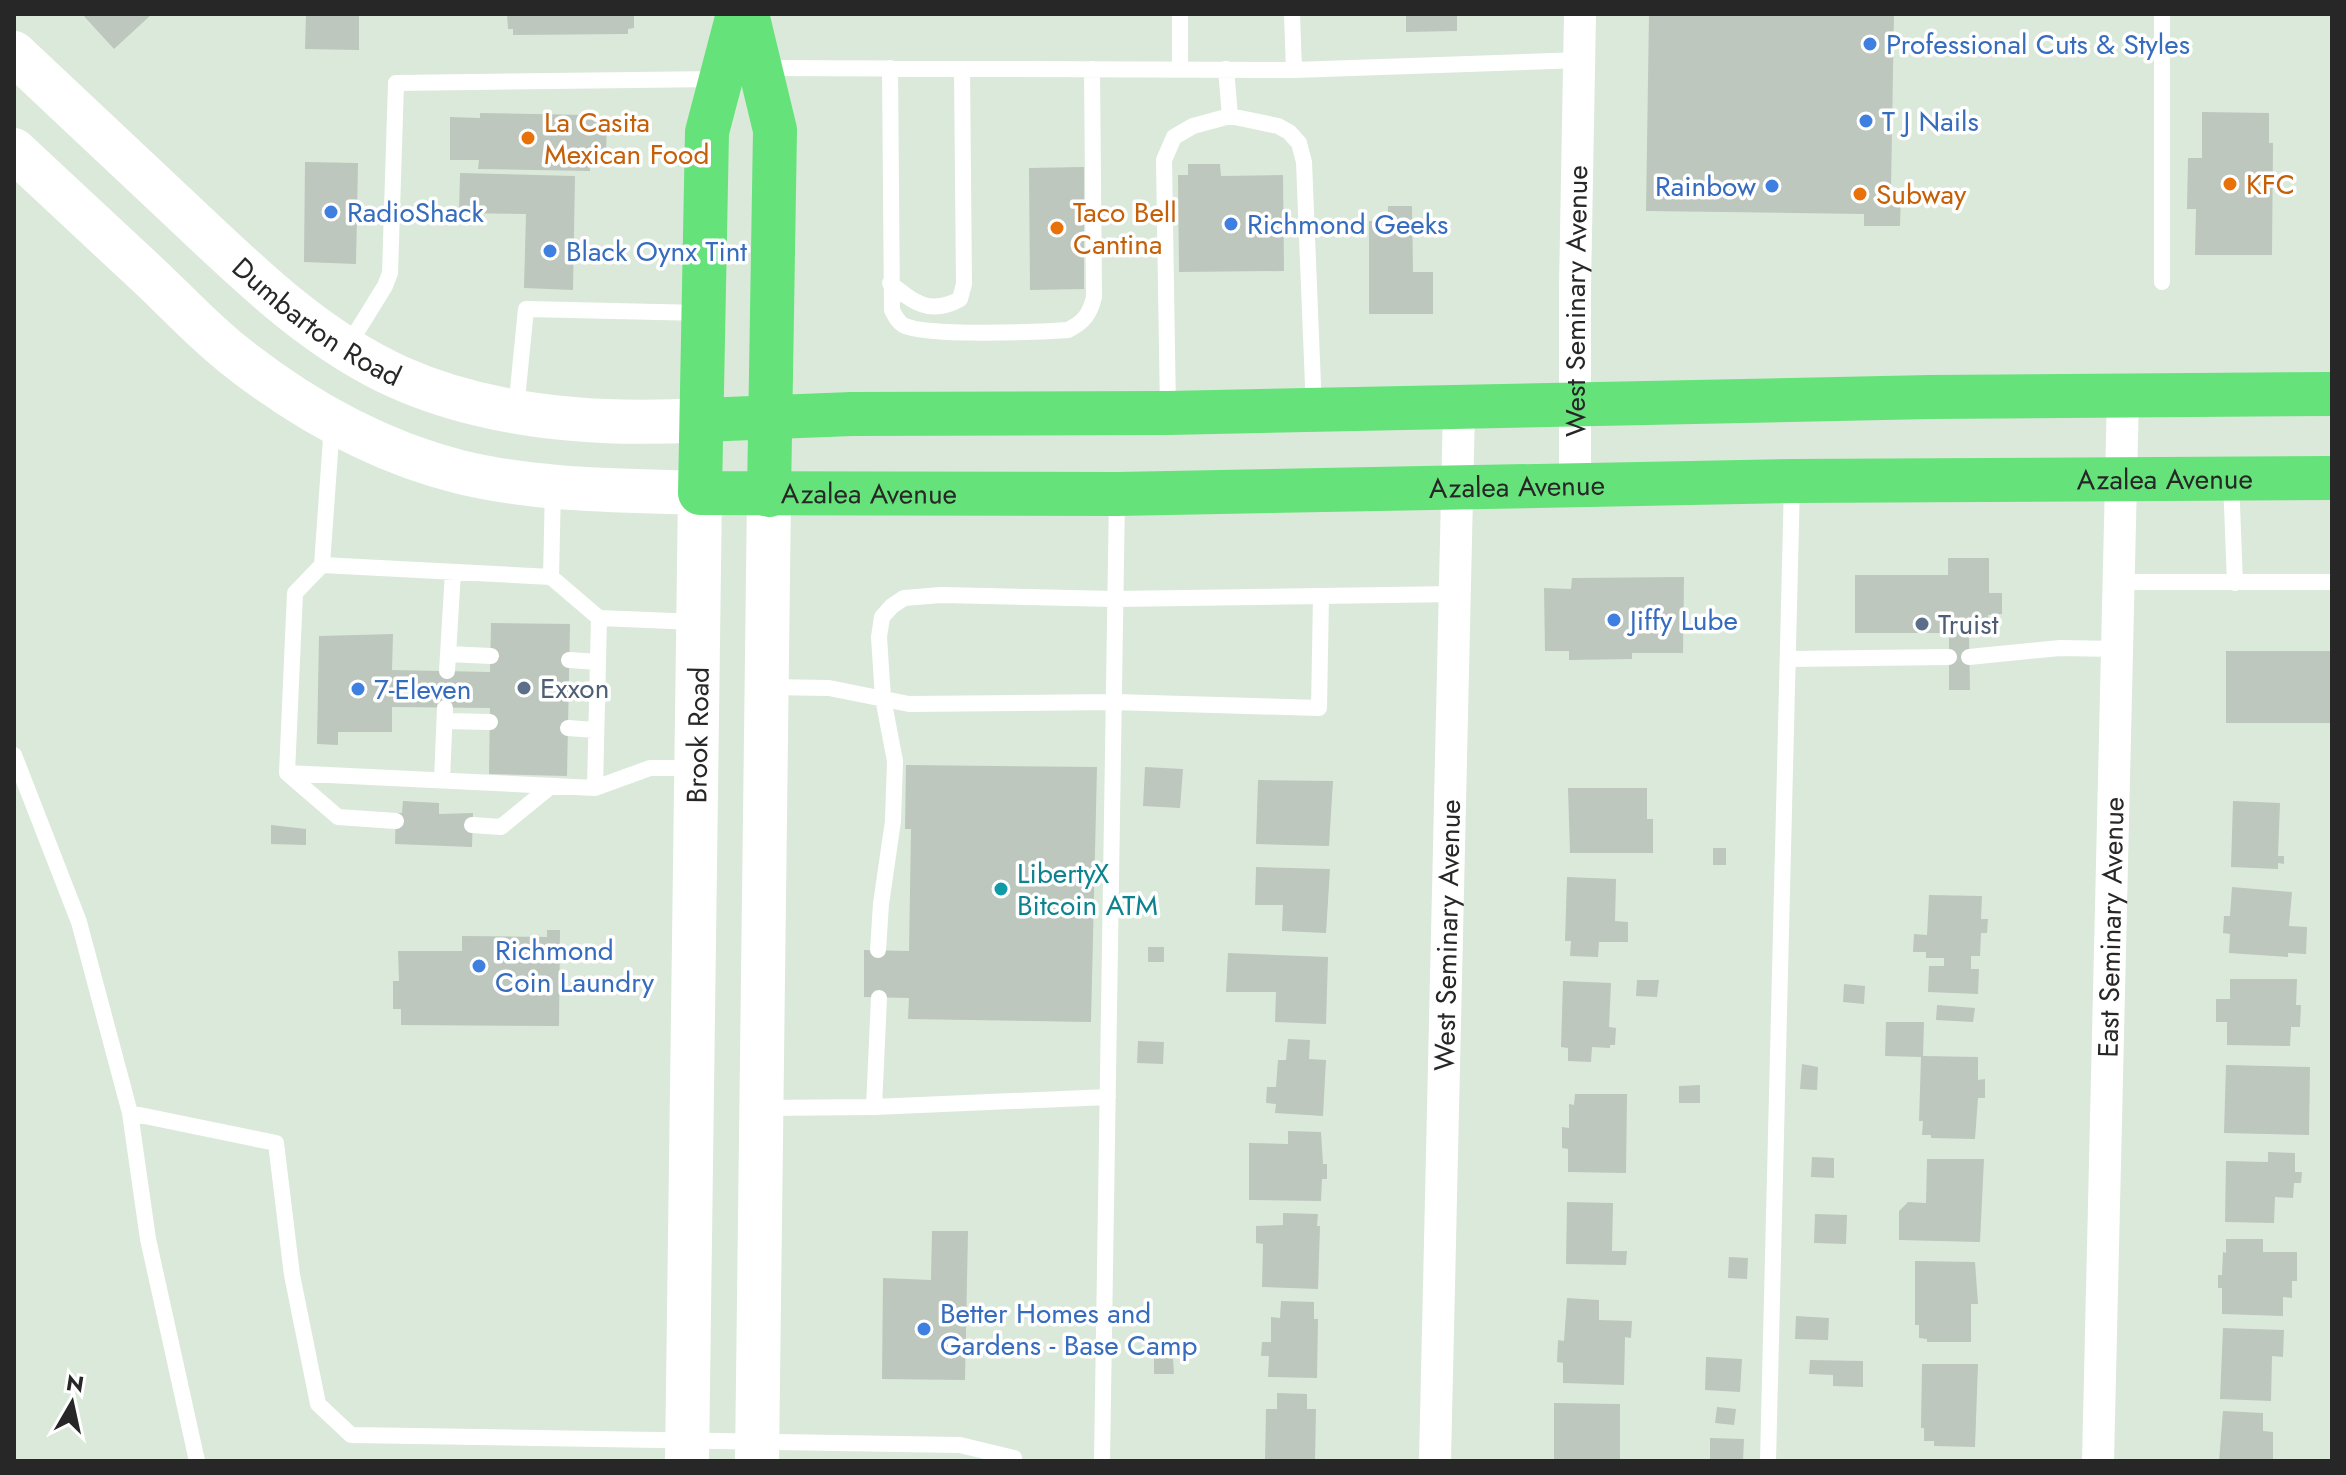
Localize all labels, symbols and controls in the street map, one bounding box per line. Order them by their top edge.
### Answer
place label: Professional Cuts & Styles [1886,24,2190,65]
marker: Professional Cuts & Styles [1861,35,1879,53]
place label: T J Nails [1882,101,1979,142]
place label: La Casita Mexican Food [544,102,709,175]
marker: T J Nails [1857,112,1875,130]
marker: La Casita Mexican Food [519,129,537,147]
place label: KFC [2246,164,2295,205]
street label: West Seminary Avenue [1555,165,1598,437]
place label: Rainbow [1655,166,1756,207]
place label: Subway [1876,174,1967,215]
marker: KFC [2221,175,2239,193]
marker: Rainbow [1763,177,1781,195]
marker: Subway [1851,185,1869,203]
place label: RadioShack [347,192,485,233]
place label: Taco Bell Cantina [1073,192,1177,265]
marker: RadioShack [322,203,340,221]
place label: Richmond Geeks [1247,204,1448,245]
marker: Richmond Geeks [1222,215,1240,233]
marker: Taco Bell Cantina [1048,219,1066,237]
place label: Black Oynx Tint [566,231,747,272]
marker: Black Oynx Tint [541,242,559,260]
street label: Dumbarton Road [223,247,408,396]
street label: Azalea Avenue [2077,458,2253,500]
street label: Azalea Avenue [1428,464,1605,508]
street label: Azalea Avenue [781,473,957,514]
place label: Jiffy Lube [1626,600,1738,641]
place label: Truist [1938,604,1999,645]
marker: Jiffy Lube [1605,611,1623,629]
marker: Truist [1913,615,1931,633]
street label: Brook Road [676,666,720,804]
place label: Exxon [540,668,609,709]
place label: 7-Eleven [374,669,471,710]
marker: Exxon [515,679,533,697]
marker: 7-Eleven [349,680,367,698]
street label: East Seminary Avenue [2087,796,2134,1058]
street label: West Seminary Avenue [1423,799,1471,1071]
place label: LibertyX Bitcoin ATM [1017,853,1158,926]
marker: LibertyX Bitcoin ATM [992,880,1010,898]
place label: Richmond Coin Laundry [495,930,655,1003]
marker: Richmond Coin Laundry [470,957,488,975]
place label: Better Homes and Gardens - Base Camp [940,1293,1197,1366]
marker: Better Homes and Gardens - Base Camp [915,1320,933,1338]
north arrow [32,1363,112,1443]
text: N [64,1366,86,1400]

